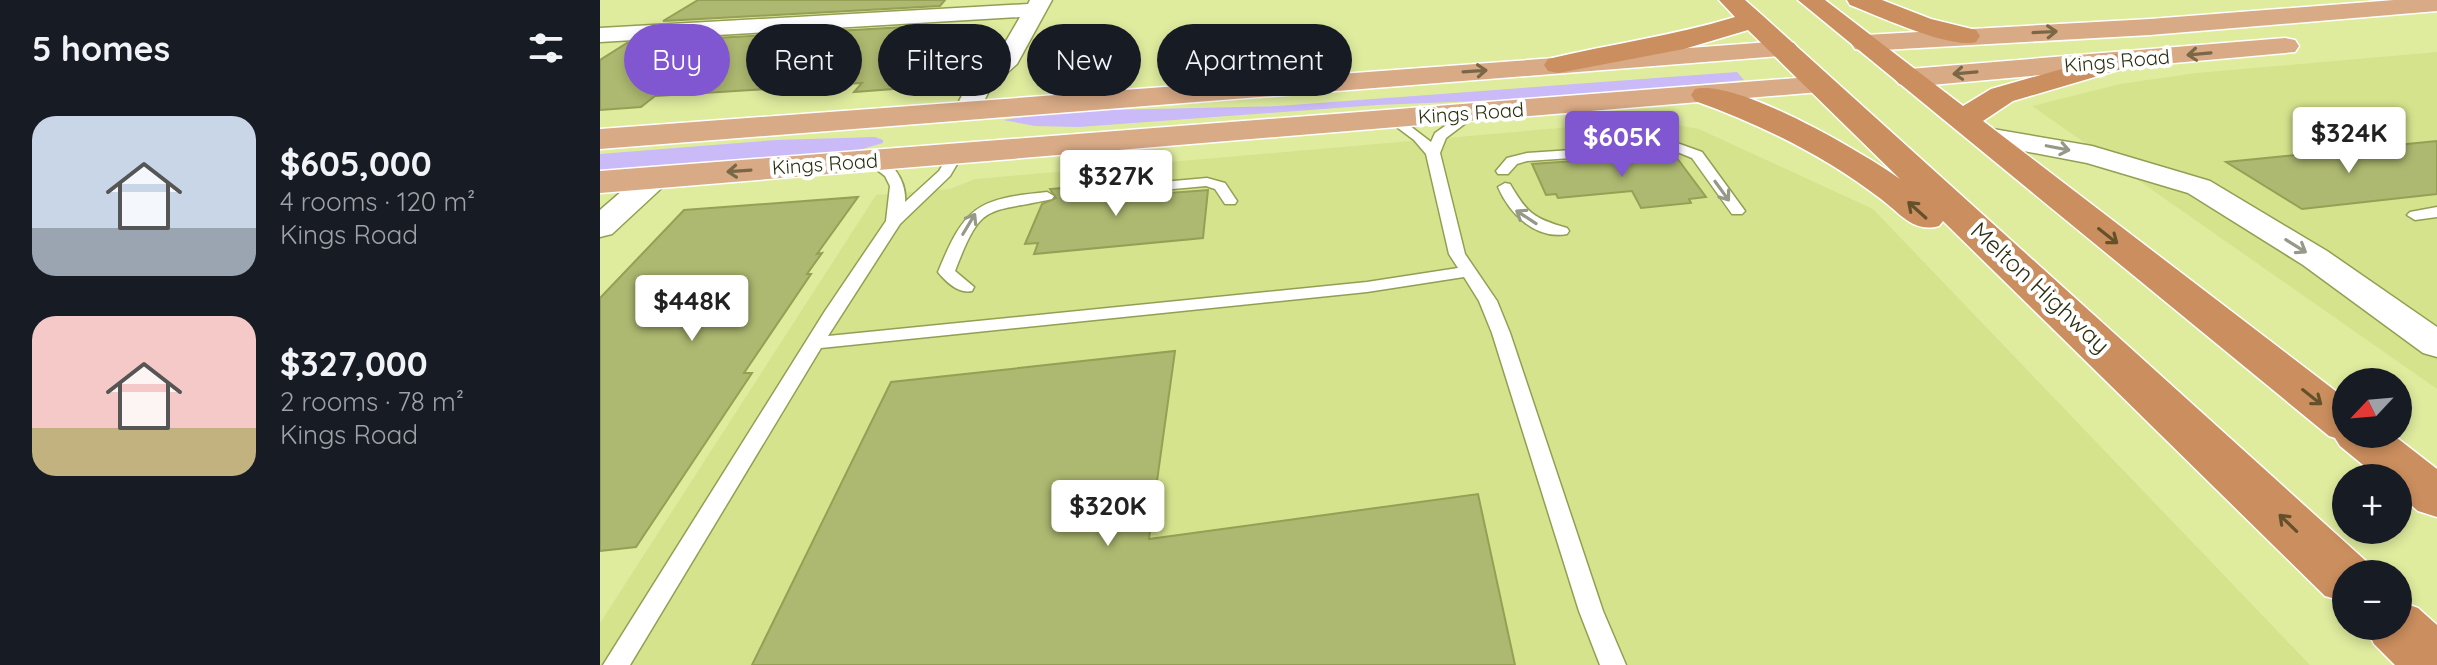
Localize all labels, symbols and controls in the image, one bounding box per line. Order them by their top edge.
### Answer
chip: Buy [624,24,730,96]
chip: Rent [746,24,862,96]
chip: Filters [878,24,1011,96]
chip: New [1027,24,1141,96]
chip: Apartment [1157,24,1352,96]
one-way arrow [2031,24,2058,39]
icon: filters [524,26,568,70]
text: 5 homes [32,27,170,70]
street label: Kings Road [2063,43,2171,78]
one-way arrow [2186,46,2213,61]
one-way arrow [1461,63,1488,78]
one-way arrow [1952,66,1978,81]
street label: Kings Road [1417,96,1525,129]
pin: $324K [2293,107,2405,175]
pin: $605K [1566,111,1678,179]
text: $324K [2311,116,2387,149]
text: $605K [1583,120,1661,153]
text: $605,000 [280,142,432,185]
one-way arrow [2045,142,2070,157]
street label: Kings Road [771,147,879,180]
icon: home [96,148,192,244]
pin: $327K [1060,150,1172,218]
text: $327K [1078,159,1154,192]
one-way arrow [726,164,753,179]
one-way arrow [1714,180,1731,201]
text: 4 rooms · 120 m² [280,185,475,218]
one-way arrow [1907,201,1927,219]
one-way arrow [1516,209,1538,226]
one-way arrow [962,213,978,236]
street label: Melton Highway [1965,215,2116,359]
text: Kings Road [280,218,418,251]
one-way arrow [2097,227,2118,244]
one-way arrow [2284,238,2307,254]
pin: $448K [636,275,748,343]
text: $448K [653,284,731,317]
text: $327,000 [280,342,428,385]
icon: home [96,348,192,444]
north arrow [2332,368,2412,448]
map controls [2332,368,2412,640]
text: 2 rooms · 78 m² [280,385,464,418]
one-way arrow [2301,388,2322,406]
text: Kings Road [280,418,418,451]
button: + [2332,464,2412,544]
pin: $320K [1052,480,1164,548]
text: $320K [1069,489,1147,522]
one-way arrow [2278,514,2298,533]
button: − [2332,560,2412,640]

